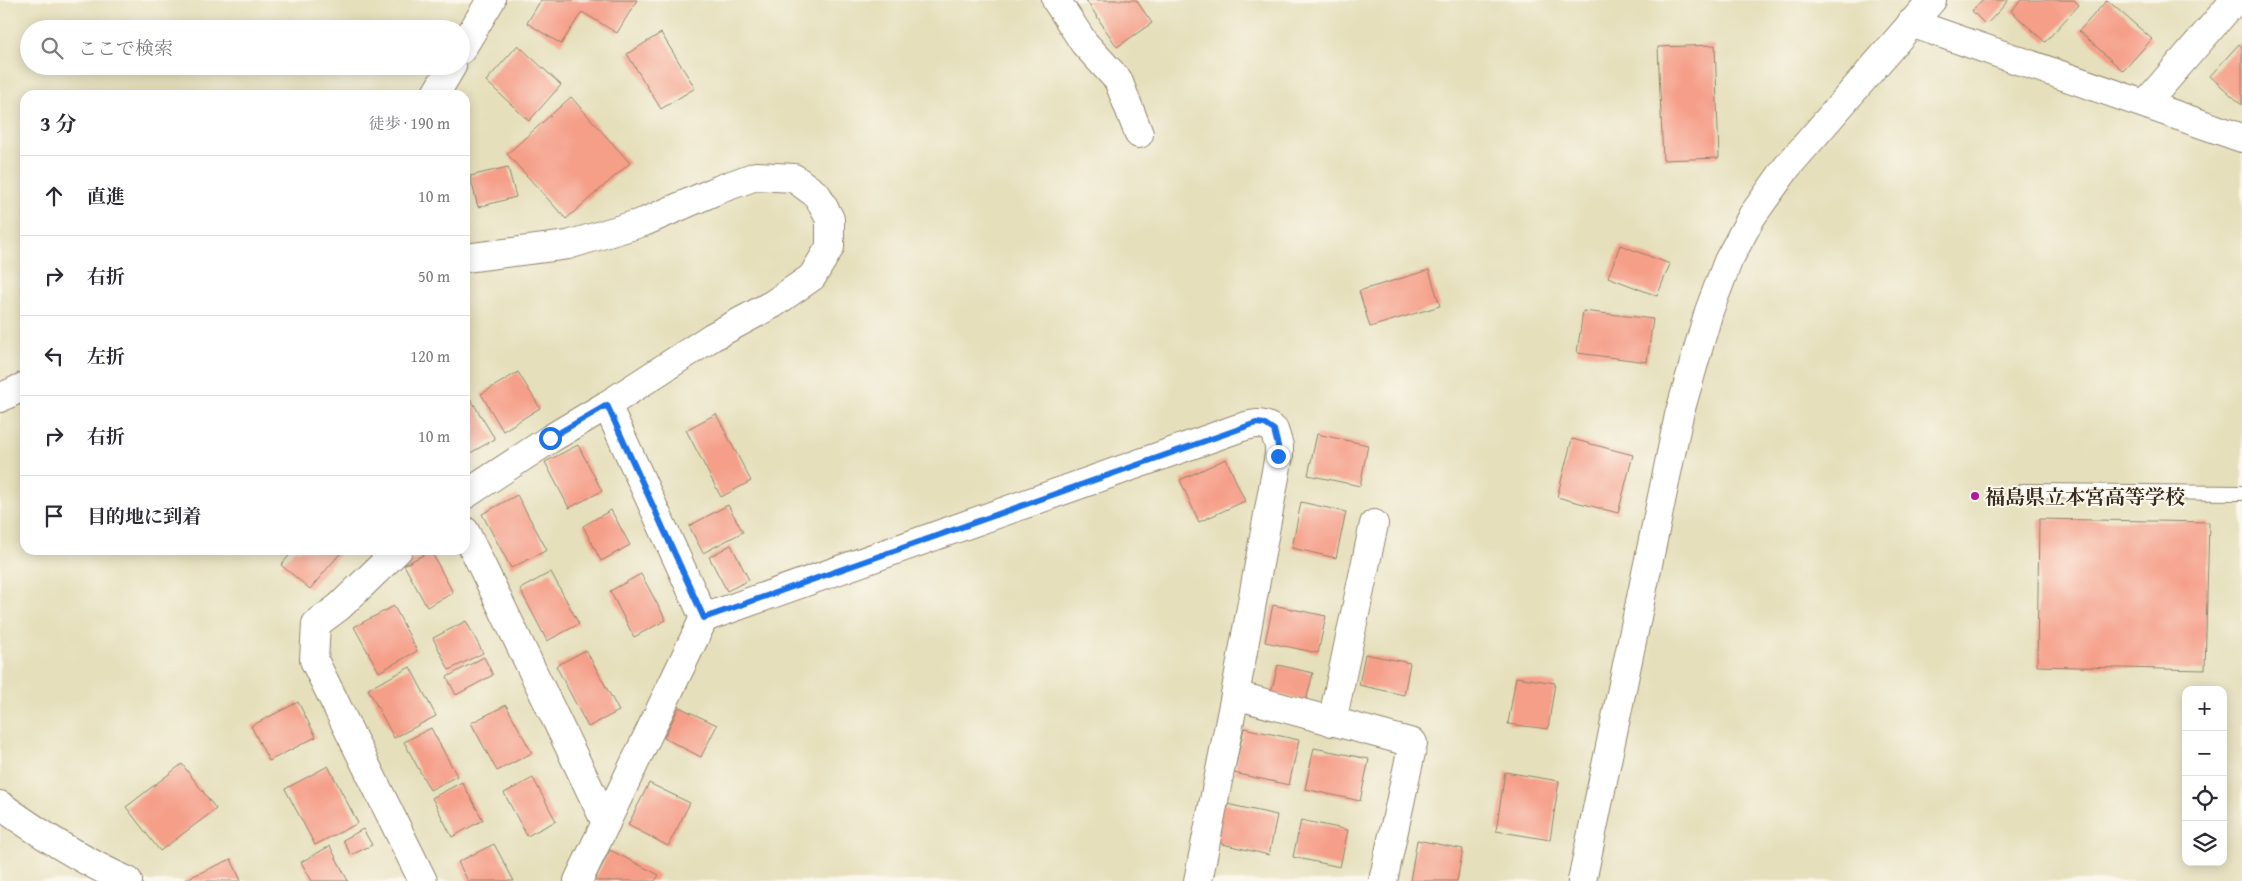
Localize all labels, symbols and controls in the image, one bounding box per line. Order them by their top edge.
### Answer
search box [20,20,470,75]
icon: search [38,34,66,62]
text: ここで検索 [78,34,173,62]
text: 3 分 [40,108,77,139]
text: 徒歩 · 190 m [369,111,450,135]
icon: ahead [40,182,68,210]
text: 直進 [87,182,125,210]
text: 10 m [418,184,450,208]
icon: right [40,262,68,290]
text: 右折 [87,262,125,290]
text: 50 m [418,264,450,288]
icon: left [40,342,68,370]
text: 左折 [87,342,125,370]
text: 120 m [410,344,450,368]
icon: right [40,422,68,450]
text: 右折 [87,422,125,450]
text: 10 m [418,424,450,448]
route start [539,427,562,450]
route end [1267,445,1290,468]
place label: 福島県立本宮高等学校 [1985,482,2185,511]
marker: 福島県立本宮高等学校 [1969,490,1981,502]
icon: arrive [40,502,68,530]
text: 目的地に到着 [87,502,201,530]
map controls [2182,686,2227,866]
button: + [2182,686,2227,731]
button: − [2182,731,2227,776]
button: locate [2182,776,2227,821]
button: layers [2182,821,2227,866]

